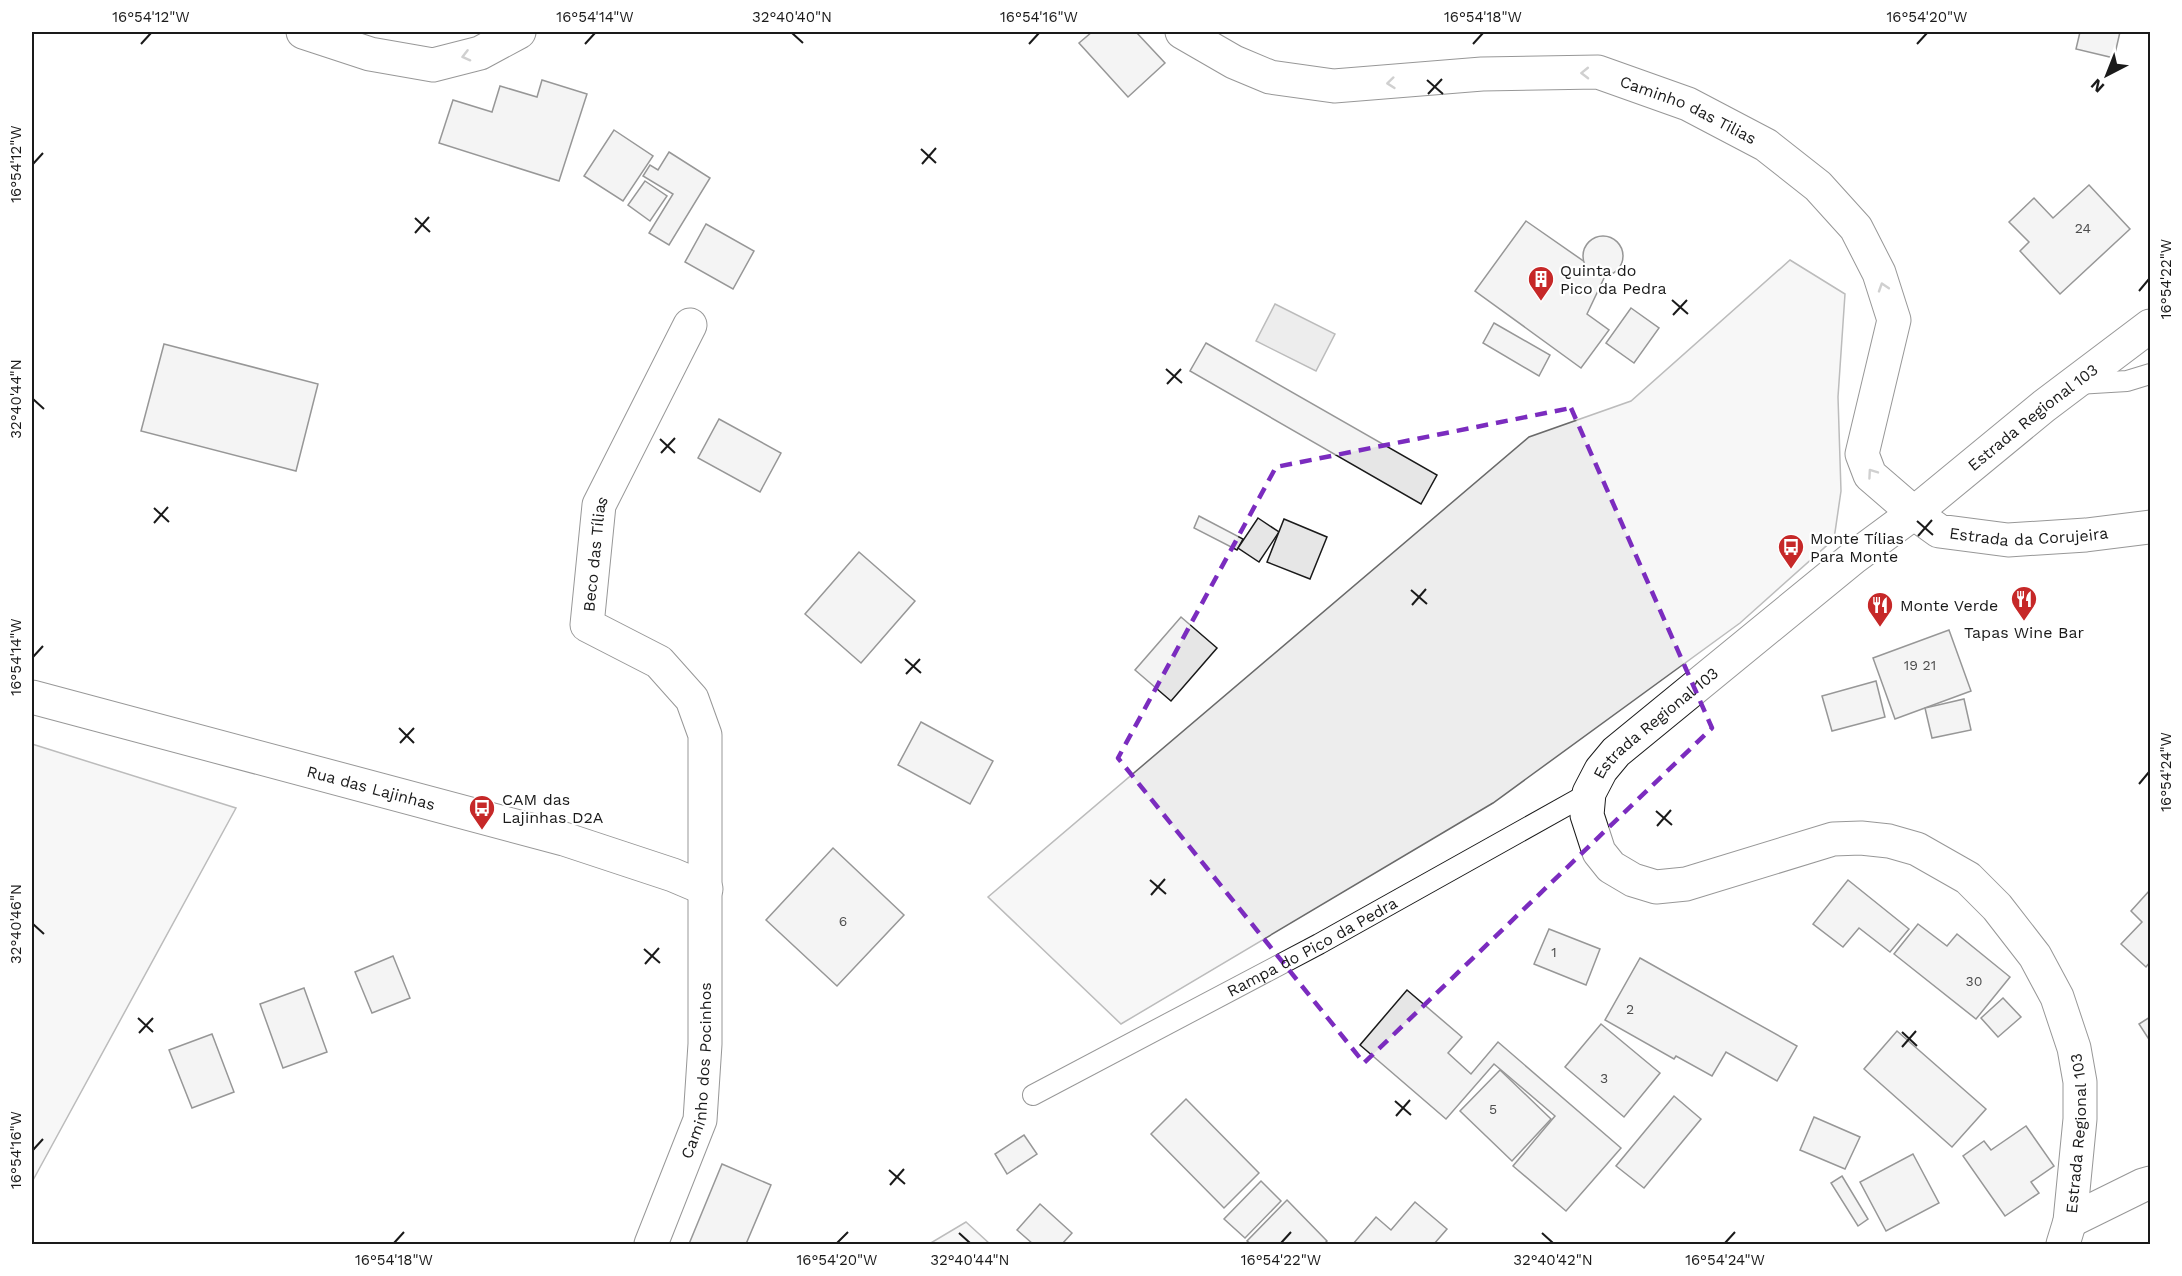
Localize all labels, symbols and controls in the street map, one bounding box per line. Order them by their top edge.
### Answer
text: 16°54'12"W [112,8,190,26]
text: 16°54'14"W [556,8,634,26]
text: 32°40'40"N [752,8,832,26]
text: 16°54'16"W [1000,8,1078,26]
text: 16°54'18"W [1444,8,1522,26]
text: 16°54'20"W [1886,8,1968,26]
north arrow [2077,45,2137,105]
one-way arrow [461,49,471,62]
one-way arrow [1581,66,1590,79]
street label: Caminho das Tilias [1617,72,1759,148]
text: N [2087,75,2108,97]
one-way arrow [1386,76,1396,89]
text: 16°54'12"W [7,125,25,203]
house number: 24 [2075,220,2091,236]
text: 16°54'22"W [2157,239,2175,319]
place label: Quinta do Pico da Pedra [1560,261,1666,298]
building icon: Quinta do Pico da Pedra [1526,264,1556,302]
one-way arrow [1878,282,1890,293]
text: 32°40'44"N [7,359,25,439]
street label: Estrada Regional 103 [1964,360,2101,475]
one-way arrow [1868,469,1879,480]
street label: Beco das Tílias [579,493,612,613]
street label: Estrada da Corujeira [1948,523,2109,550]
place label: Monte Tílias Para Monte [1810,529,1904,566]
bus stop icon: Monte Tílias Para Monte [1776,532,1806,570]
restaurant icon: Tapas Wine Bar [2009,584,2039,622]
restaurant icon: Monte Verde [1865,590,1895,628]
place label: Monte Verde [1900,596,1998,615]
text: 16°54'14"W [7,618,25,696]
place label: Tapas Wine Bar [1964,623,2084,642]
house number: 19 21 [1904,657,1936,673]
street label: Estrada Regional 103 [1589,663,1722,782]
text: 16°54'24"W [2157,732,2175,812]
street label: Rua das Lajinhas [305,762,437,814]
place label: CAM das Lajinhas D2A [502,790,604,827]
bus stop icon: CAM das Lajinhas D2A [467,793,497,831]
text: 32°40'46"N [7,884,25,964]
street label: Rampa do Pico da Pedra [1224,893,1401,1001]
house number: 6 [839,913,847,929]
house number: 1 [1551,944,1557,960]
house number: 30 [1966,973,1982,989]
street label: Caminho dos Pocinhos [677,982,715,1161]
house number: 2 [1626,1001,1634,1017]
street label: Estrada Regional 103 [2062,1052,2090,1214]
house number: 3 [1600,1070,1608,1086]
house number: 5 [1489,1101,1497,1117]
text: 16°54'16"W [7,1111,25,1189]
text: 16°54'18"W [355,1251,433,1269]
text: 16°54'20"W [796,1251,878,1269]
text: 32°40'44"N [930,1251,1010,1269]
text: 16°54'22"W [1241,1251,1321,1269]
text: 32°40'42"N [1513,1251,1593,1269]
text: 16°54'24"W [1685,1251,1765,1269]

